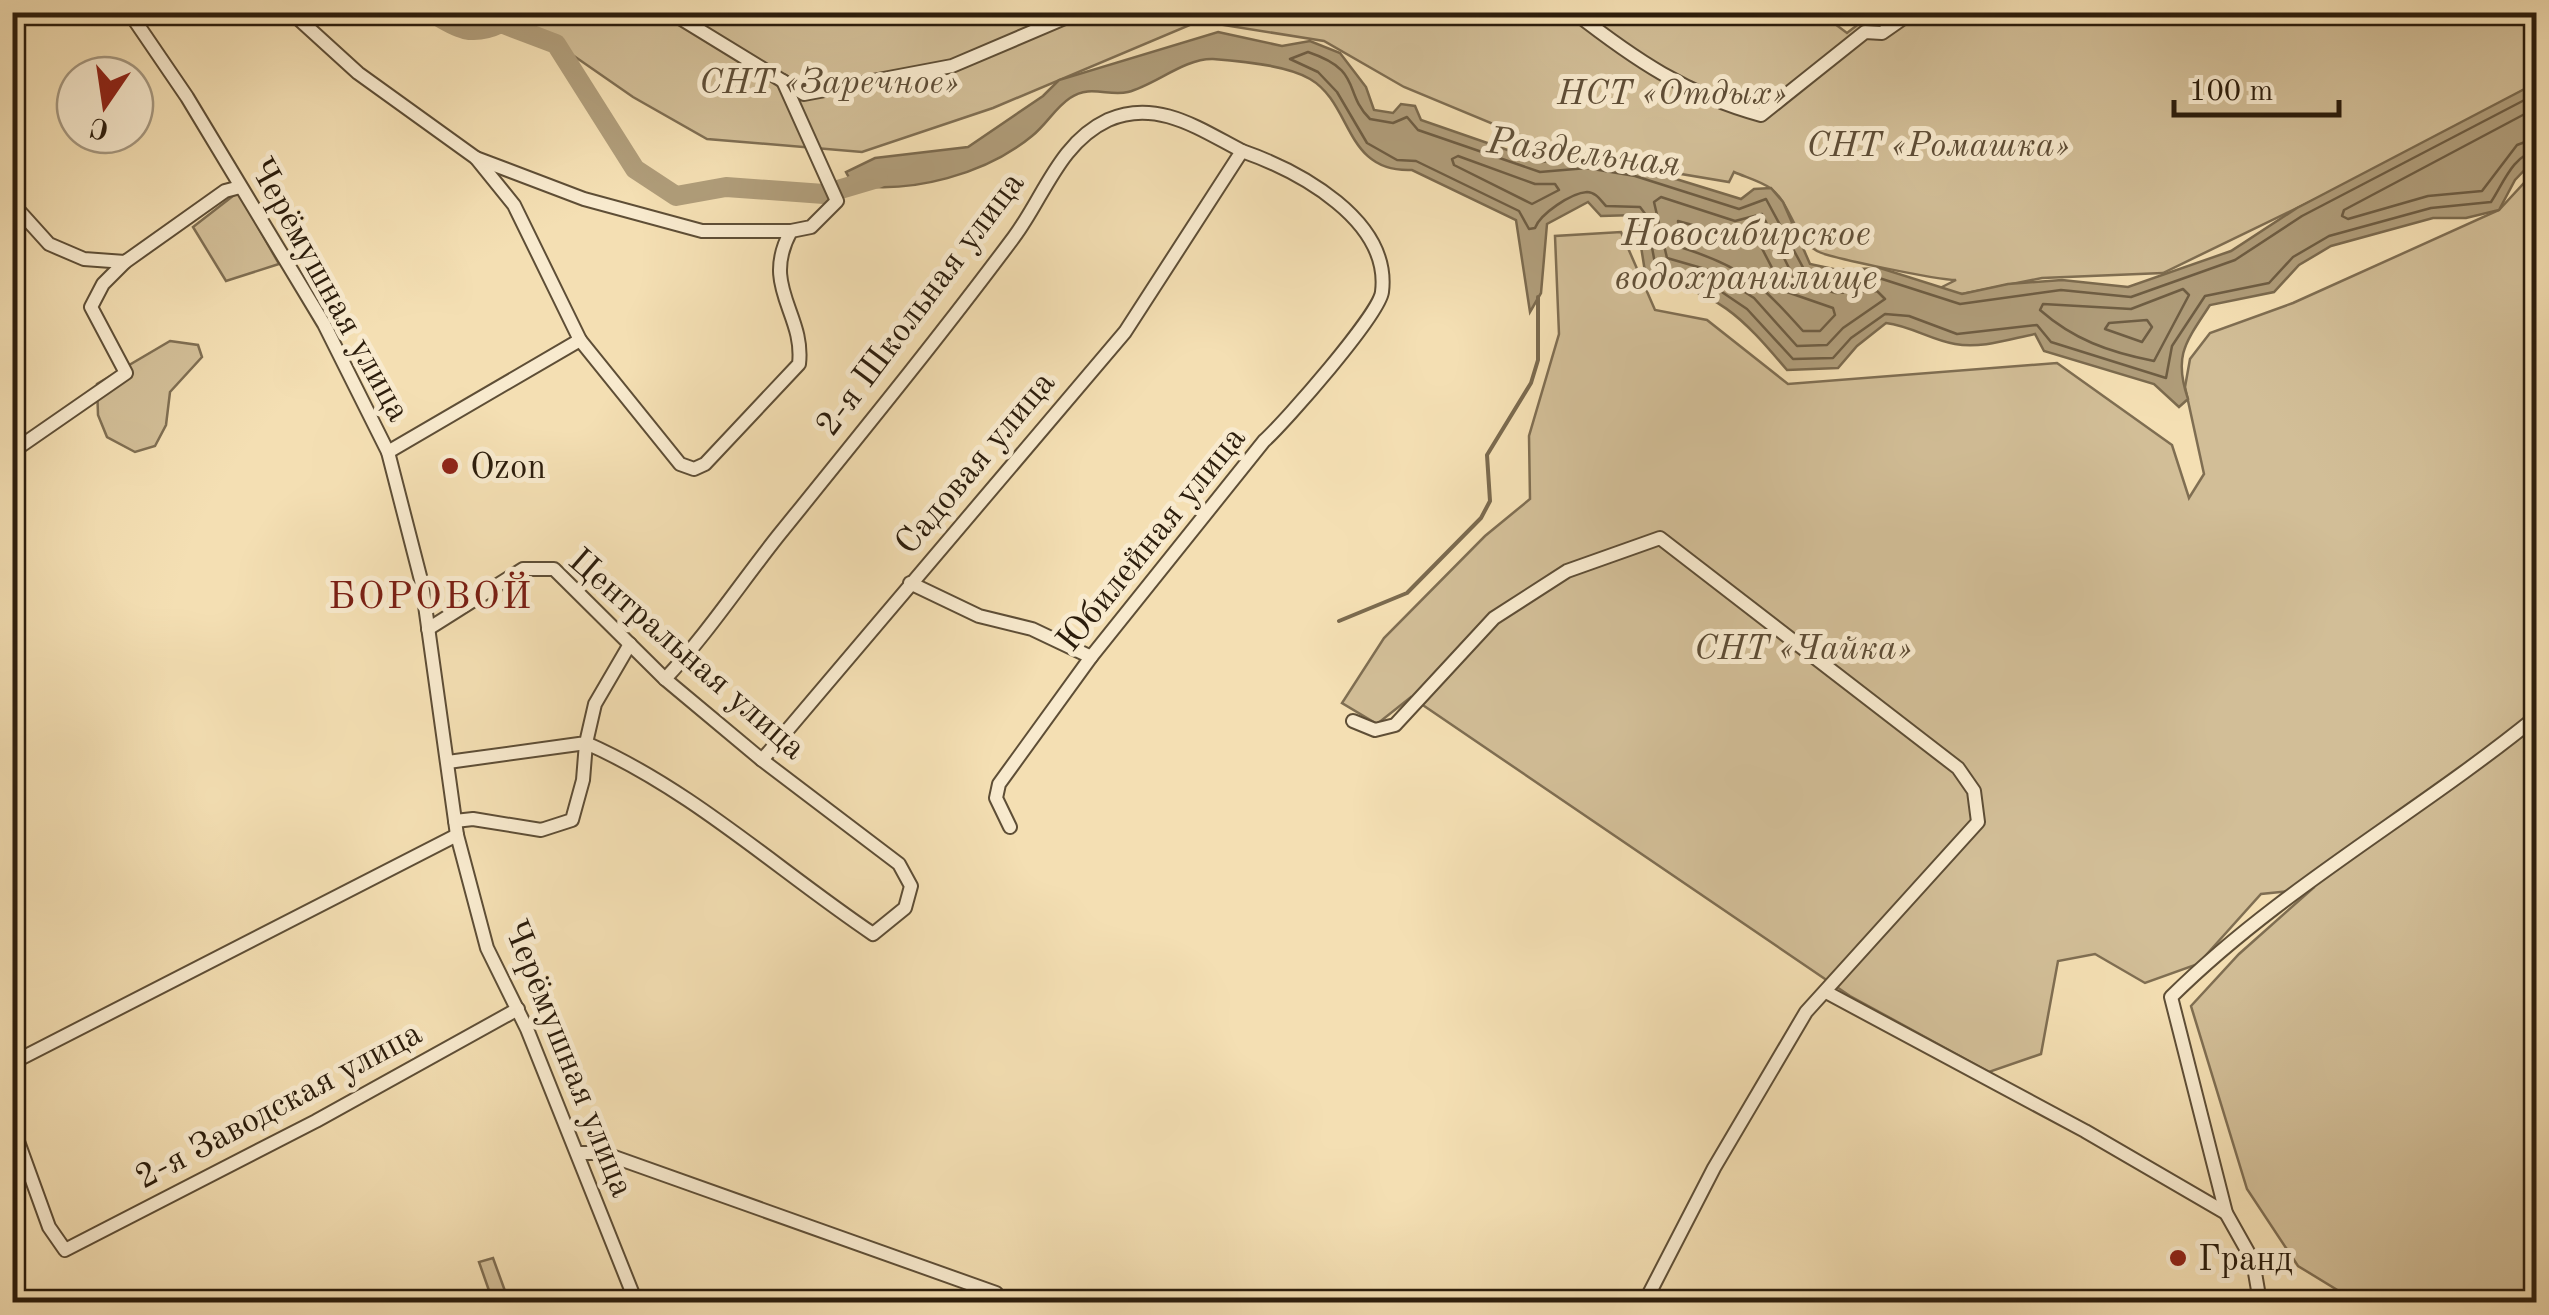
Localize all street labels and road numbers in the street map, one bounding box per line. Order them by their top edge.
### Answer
street label: Черёмушная улица [242,153,416,428]
street label: 2-я Школьная улица [810,166,1032,443]
street label: Садовая улица [890,365,1062,562]
street label: Юбилейная улица [1051,421,1253,659]
street label: Центральная улица [561,543,812,767]
street label: Черёмушная улица [496,915,639,1202]
street label: 2-я Заводская улица [130,1016,428,1196]

